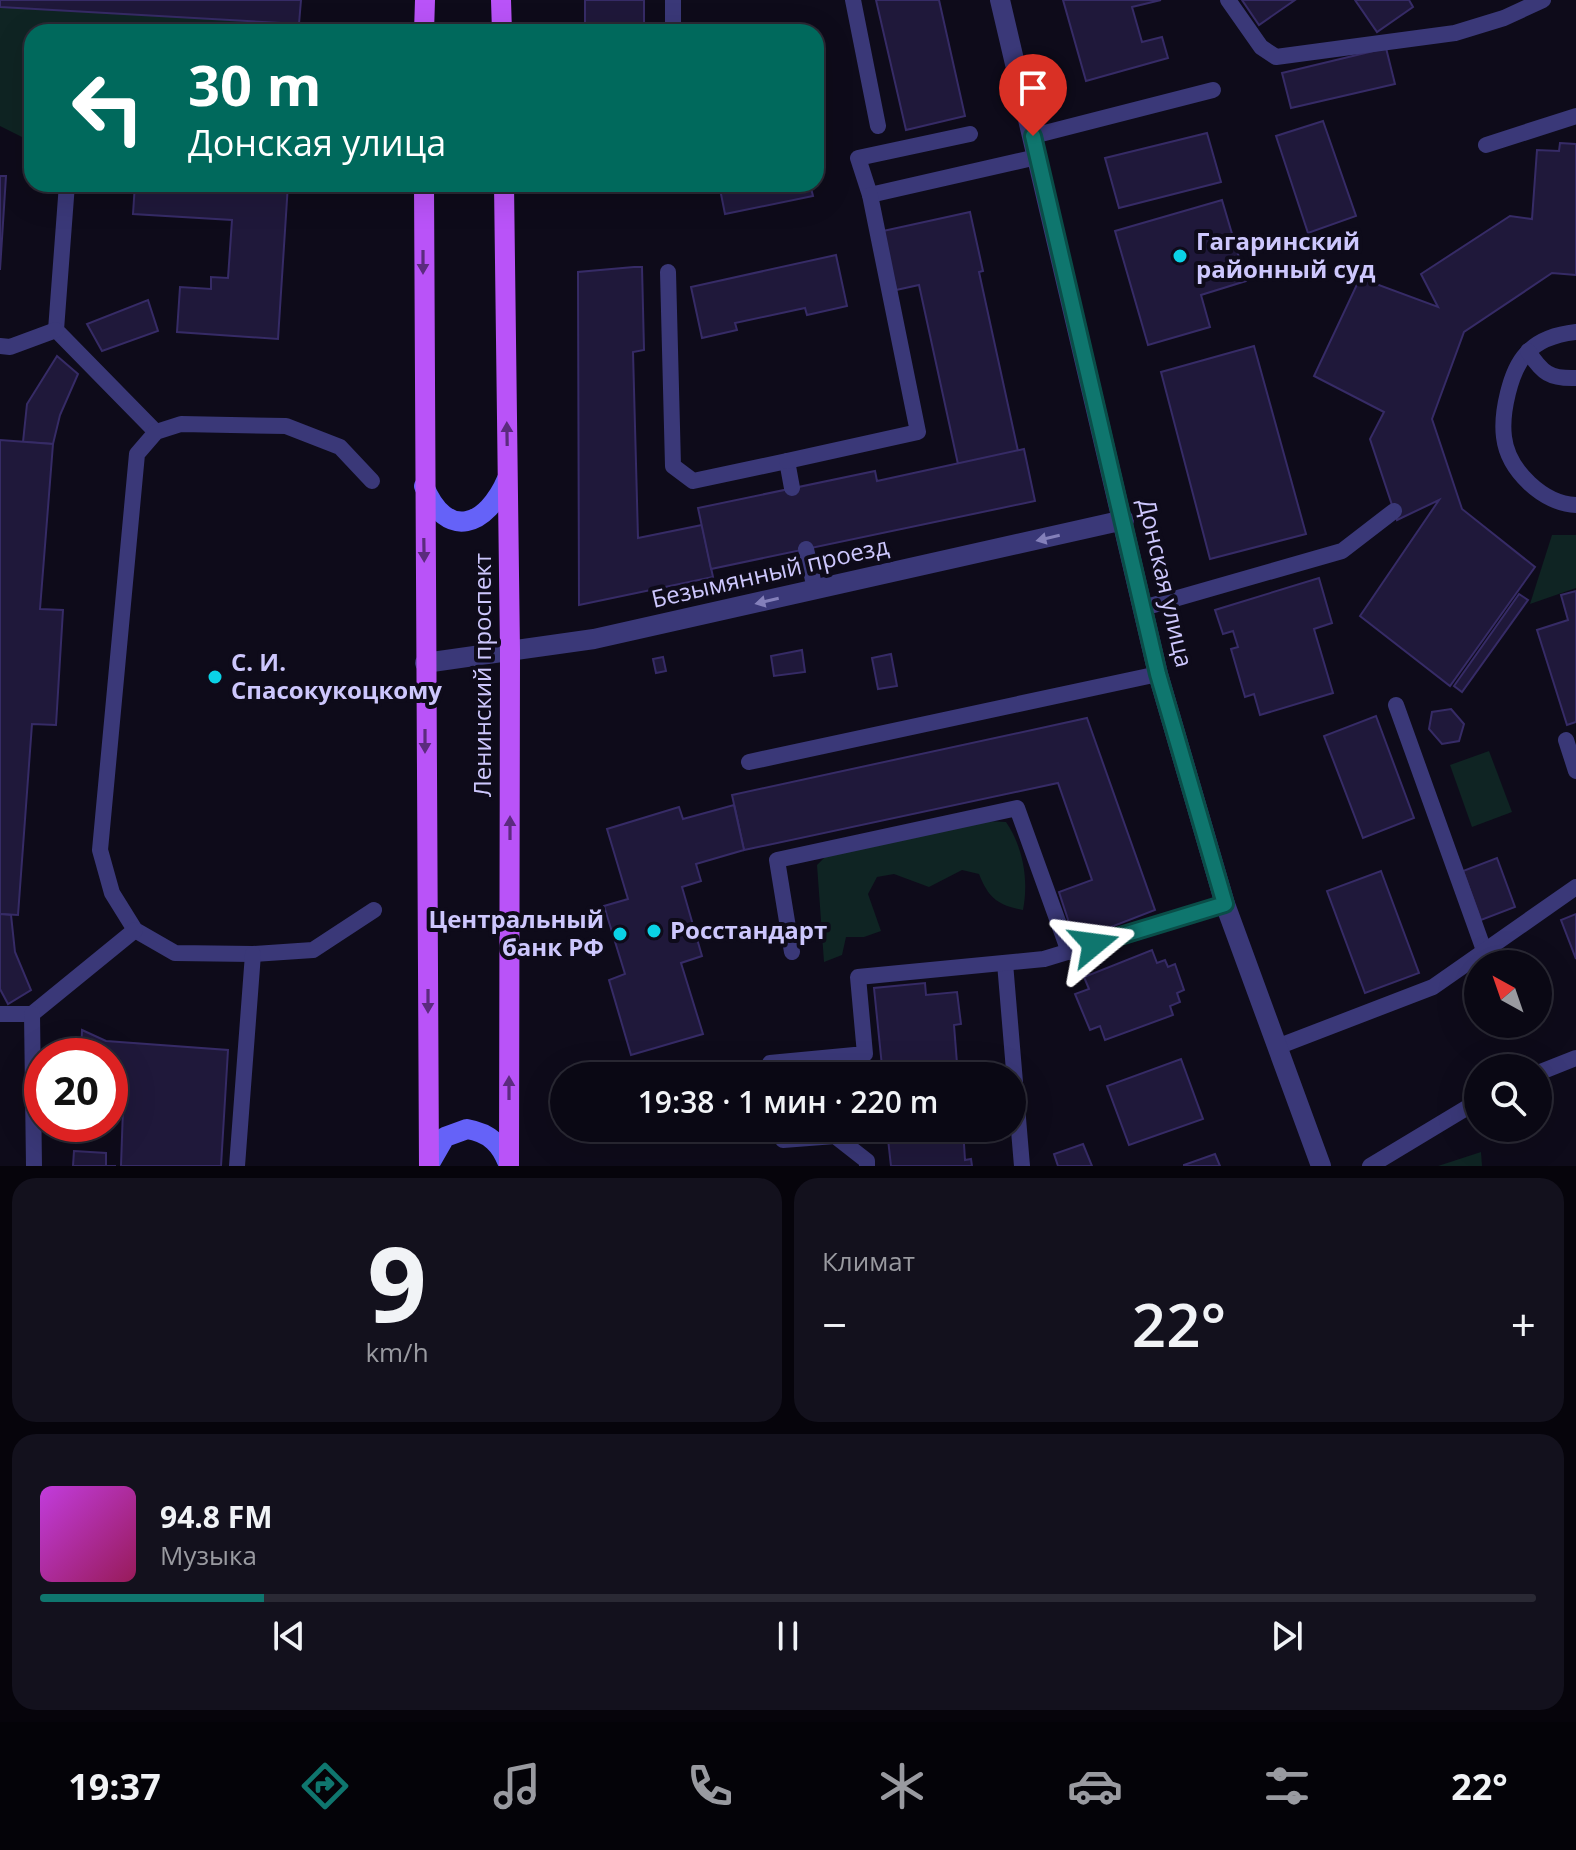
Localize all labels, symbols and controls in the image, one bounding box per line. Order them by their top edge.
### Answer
text: 30 m [188,46,322,122]
pin [999,54,1067,136]
icon: left [56,56,160,160]
icon: arrive [1011,66,1055,110]
text: Донская улица [188,118,446,167]
place label: Гагаринский районный суд [1196,224,1376,285]
marker: Гагаринский районный суд [1171,247,1189,265]
one-way arrow [417,250,429,275]
one-way arrow [501,421,513,446]
street label: Донская улица [1131,495,1202,670]
street label: Безымянный проезд [648,528,892,615]
one-way arrow [1035,532,1060,545]
one-way arrow [418,538,430,563]
street label: Ленинский проспект [465,553,498,797]
one-way arrow [754,595,779,607]
place label: С. И. Спасокукоцкому [231,645,442,706]
marker: С. И. Спасокукоцкому [206,668,224,686]
one-way arrow [419,729,432,754]
one-way arrow [504,815,516,840]
place label: Центральный банк РФ [428,902,604,963]
position arrow [1052,902,1136,986]
place label: Росстандарт [670,913,827,946]
marker: Росстандарт [645,922,663,940]
marker: Центральный банк РФ [611,925,629,943]
north arrow [1464,950,1552,1038]
map controls [1464,950,1552,1142]
one-way arrow [422,989,434,1014]
speed limit sign: 20 [24,1038,128,1142]
button: search [1464,1054,1552,1142]
one-way arrow [503,1075,515,1100]
text: 19:38 · 1 мин · 220 m [638,1081,938,1122]
text: 9 [367,1211,427,1352]
text: Климат [822,1243,915,1279]
text: 22° [1132,1283,1226,1365]
text: − [822,1294,847,1354]
text: + [1511,1294,1536,1354]
text: km/h [365,1334,429,1370]
text: 94.8 FM [160,1496,273,1537]
text: Музыка [160,1537,257,1573]
icon: previous [267,1614,311,1658]
icon: pause [766,1614,810,1658]
icon: next [1265,1614,1309,1658]
icon: directions [297,1758,353,1814]
icon: music [489,1758,545,1814]
icon: phone [682,1758,738,1814]
icon: climate [874,1758,930,1814]
icon: car [1067,1758,1123,1814]
icon: filters [1259,1758,1315,1814]
text: 19:37 [68,1762,161,1811]
text: 22° [1451,1762,1508,1811]

